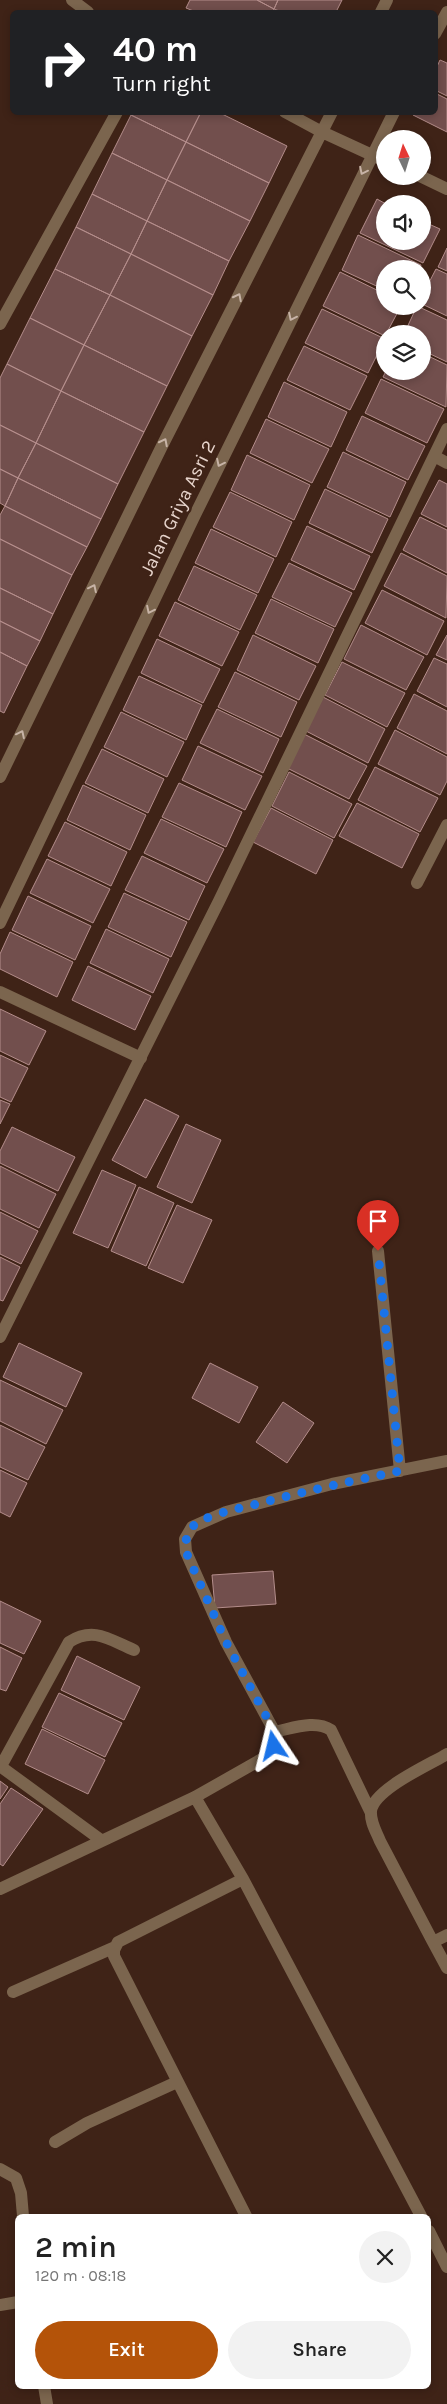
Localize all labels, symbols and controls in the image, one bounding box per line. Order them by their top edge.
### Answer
text: 40 m [113,29,198,70]
icon: right [30,30,95,95]
text: Turn right [113,71,211,97]
north arrow [376,130,431,185]
map controls [376,130,431,380]
one-way arrow [359,166,370,175]
button: sound [376,195,431,250]
button: search [376,260,431,315]
one-way arrow [232,293,242,302]
one-way arrow [288,312,298,321]
button: layers [376,325,431,380]
street label: Jalan Griya Asri 2 [136,437,220,579]
one-way arrow [158,438,168,447]
one-way arrow [216,458,227,467]
one-way arrow [87,584,97,593]
one-way arrow [146,604,156,613]
one-way arrow [15,730,25,739]
pin [357,1200,399,1251]
icon: arrive [364,1207,392,1235]
position arrow [247,1719,299,1771]
text: 2 min [35,2229,117,2265]
button: close [359,2231,411,2283]
text: 120 m · 08:18 [35,2266,126,2285]
button: Exit [35,2321,218,2379]
button: Share [228,2321,411,2379]

